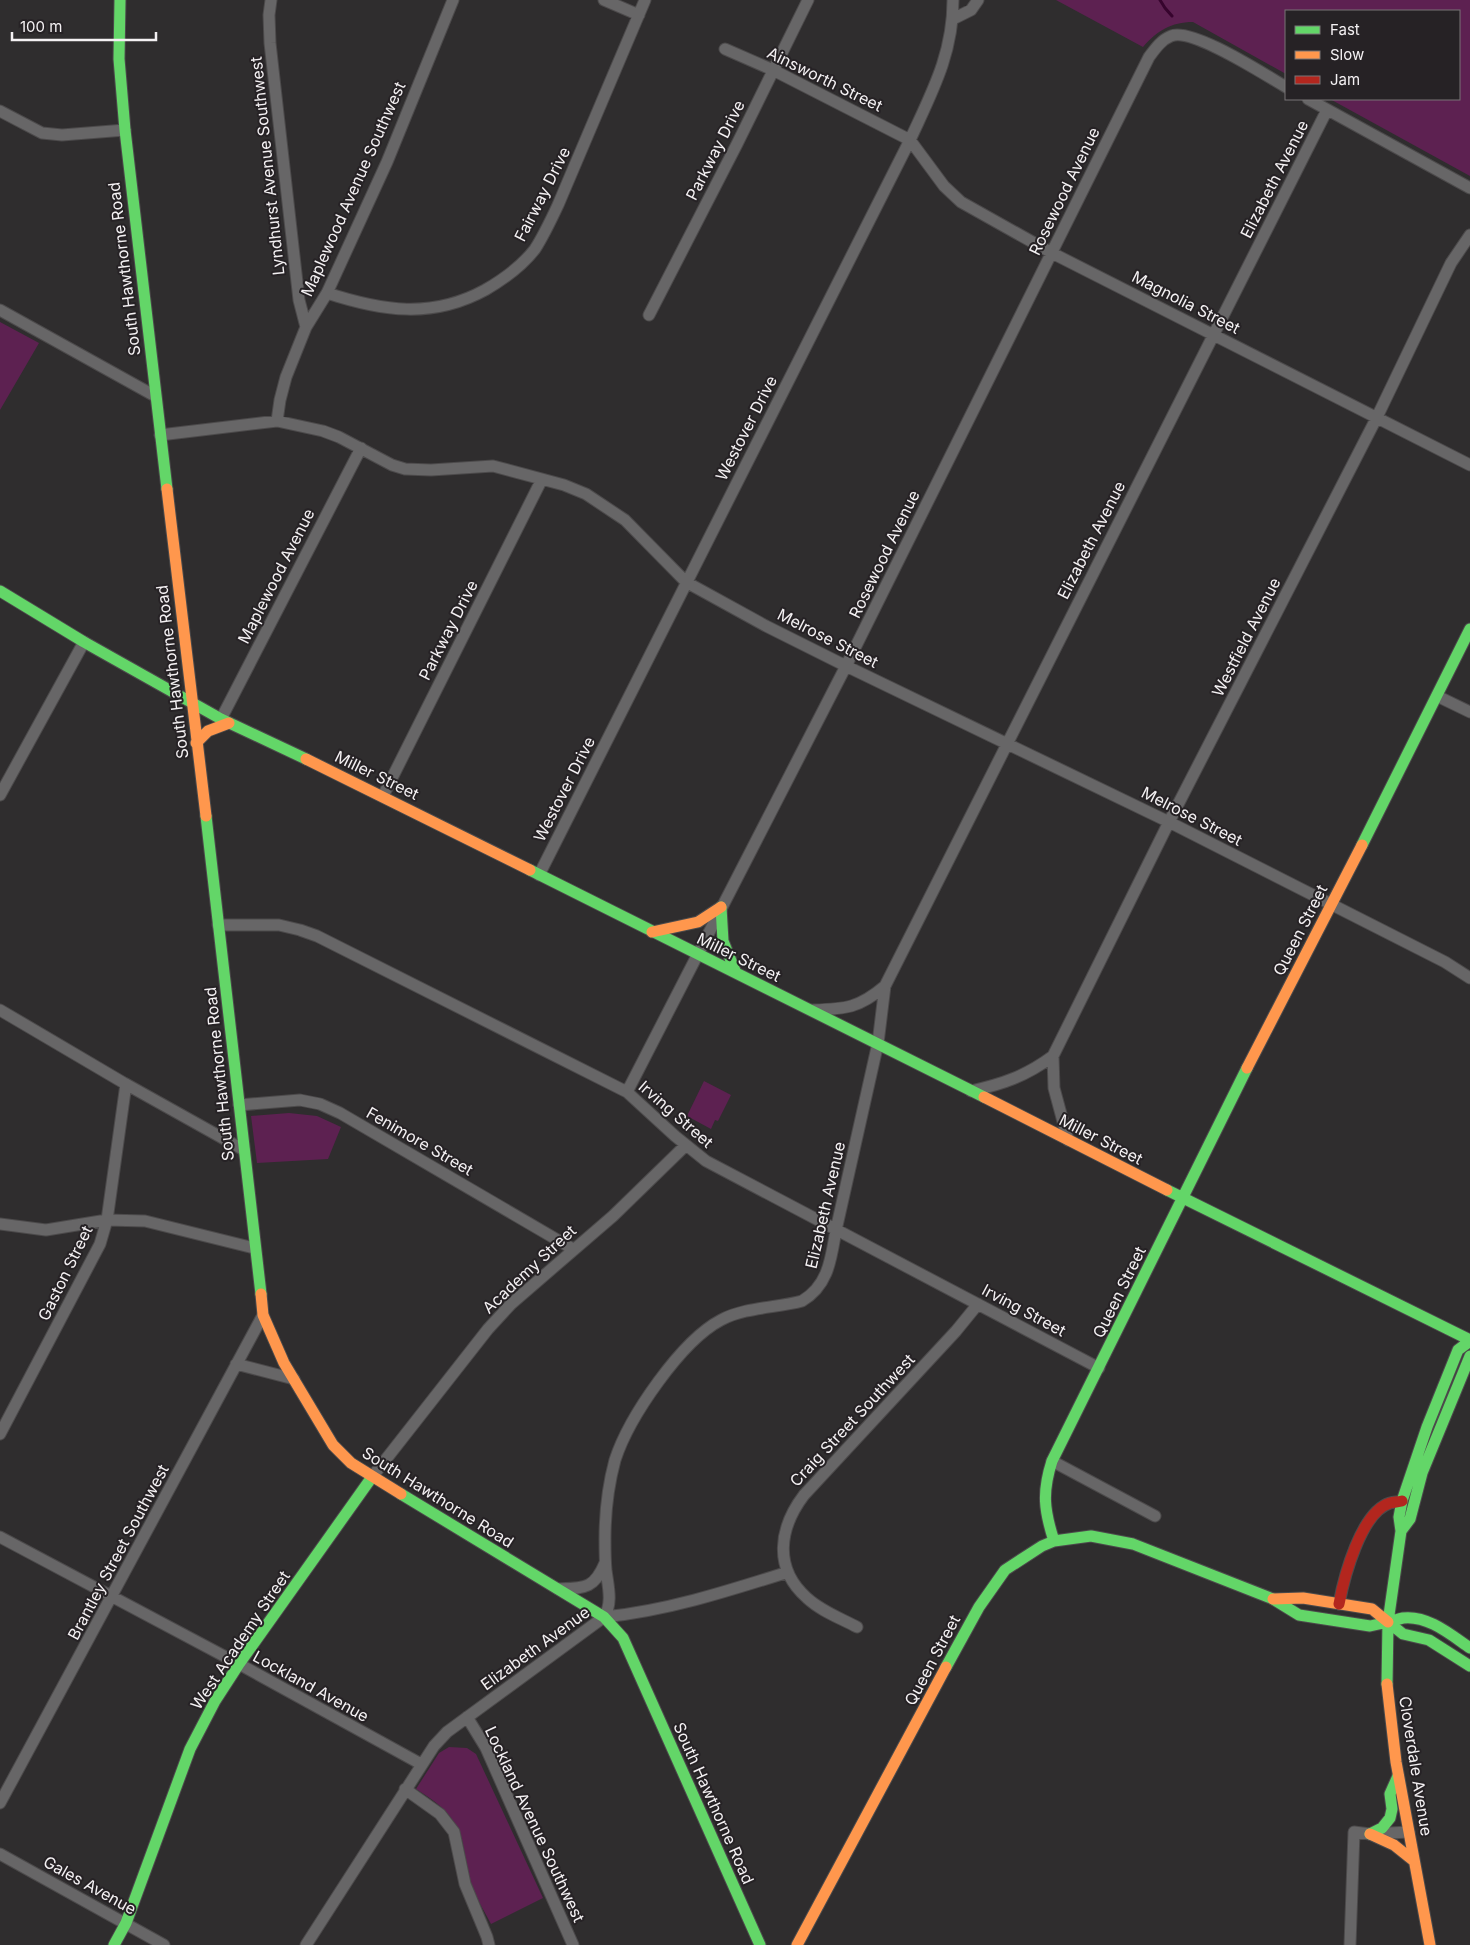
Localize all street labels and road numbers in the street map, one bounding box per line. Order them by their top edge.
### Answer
street label: Ainsworth Street [764,42,886,116]
street label: Lyndhurst Avenue Southwest [246,56,288,276]
street label: Maplewood Avenue Southwest [296,79,410,299]
street label: Parkway Drive [681,97,749,203]
street label: Elizabeth Avenue [1236,117,1312,241]
street label: Rosewood Avenue [1024,124,1104,258]
street label: Fairway Drive [510,144,574,244]
street label: South Hawthorne Road [103,181,145,357]
street label: Magnolia Street [1129,266,1243,338]
street label: Westover Drive [711,372,781,484]
street label: Elizabeth Avenue [1053,478,1129,602]
street label: Rosewood Avenue [844,487,924,621]
street label: Maplewood Avenue [233,505,319,647]
street label: Westfield Avenue [1207,574,1285,700]
street label: Parkway Drive [414,577,482,683]
street label: South Hawthorne Road [151,584,193,760]
street label: Melrose Street [774,604,882,672]
street label: Westover Drive [529,733,599,845]
street label: Miller Street [332,746,422,804]
street label: Melrose Street [1138,782,1246,850]
street label: Queen Street [1269,881,1331,979]
street label: Miller Street [694,928,784,986]
street label: South Hawthorne Road [200,986,238,1162]
street label: Irving Street [635,1076,717,1152]
street label: Fenimore Street [363,1102,477,1180]
street label: Miller Street [1056,1109,1146,1169]
street label: Elizabeth Avenue [801,1140,849,1270]
street label: Academy Street [478,1220,580,1318]
street label: Gaston Street [33,1222,97,1324]
street label: Queen Street [1088,1243,1150,1341]
street label: Irving Street [979,1279,1069,1341]
street label: Craig Street Southwest [785,1349,919,1491]
street label: South Hawthorne Road [359,1442,517,1552]
street label: Brantley Street Southwest [63,1461,173,1643]
street label: West Academy Street [186,1567,294,1713]
street label: Elizabeth Avenue [477,1602,593,1694]
street label: Queen Street [900,1611,964,1709]
street label: Lockland Avenue [250,1646,372,1726]
street label: Cloverdale Avenue [1395,1695,1437,1837]
street label: South Hawthorne Road [669,1719,759,1887]
street label: Lockland Avenue Southwest [481,1723,589,1925]
street label: Gales Avenue [40,1851,140,1919]

